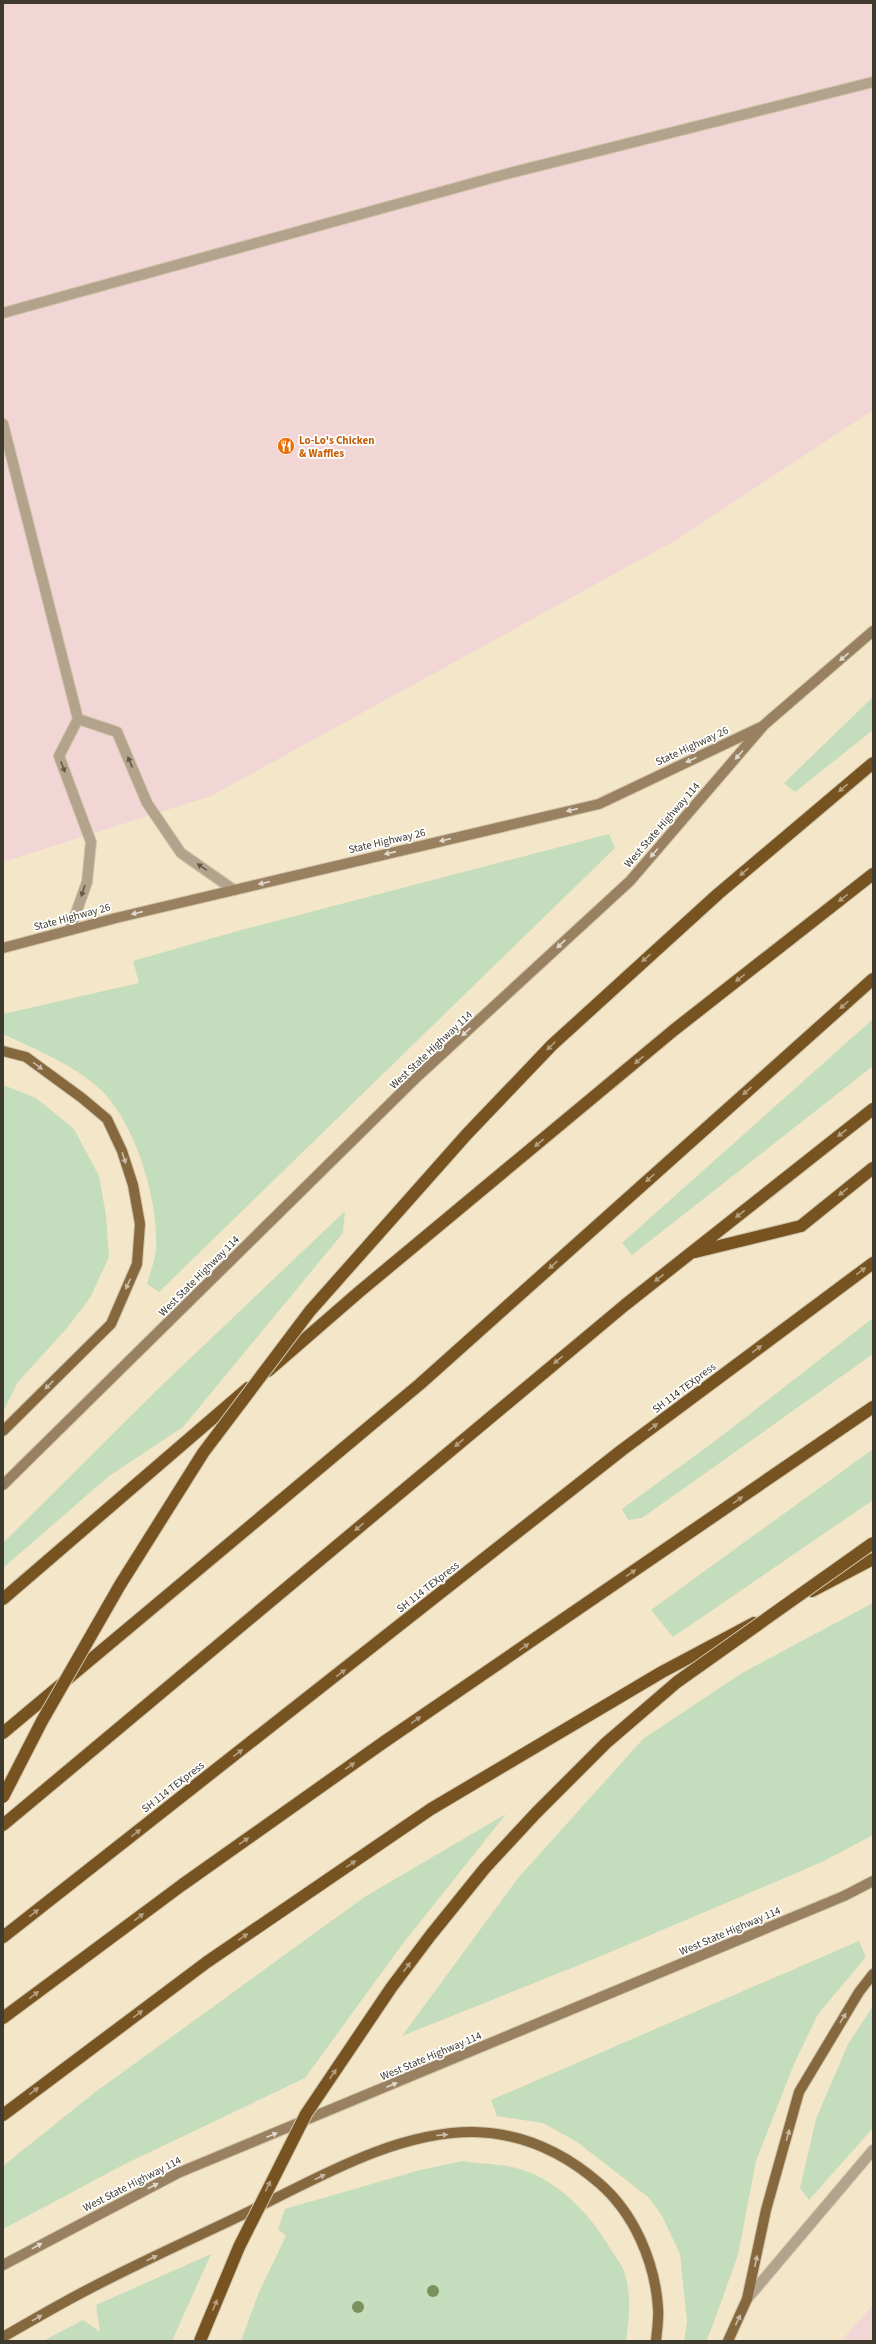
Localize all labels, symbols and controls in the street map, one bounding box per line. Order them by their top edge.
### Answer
place label: Lo-Lo's Chicken & Waffles [299,433,375,461]
restaurant icon: Lo-Lo's Chicken & Waffles [276,436,296,456]
one-way arrow [838,652,849,661]
street label: State Highway 26 [653,722,731,769]
one-way arrow [734,749,743,760]
one-way arrow [127,757,133,768]
one-way arrow [685,757,697,763]
one-way arrow [60,761,66,773]
street label: West State Highway 114 [621,779,704,871]
one-way arrow [838,783,848,792]
one-way arrow [566,807,578,813]
street label: State Highway 26 [347,825,428,857]
one-way arrow [439,837,451,843]
one-way arrow [649,848,658,858]
one-way arrow [384,850,397,856]
one-way arrow [197,864,207,872]
one-way arrow [739,867,749,877]
one-way arrow [258,880,270,886]
one-way arrow [80,885,86,897]
one-way arrow [837,894,848,903]
street label: State Highway 26 [32,899,112,934]
one-way arrow [131,910,143,916]
one-way arrow [557,939,566,948]
one-way arrow [641,953,652,962]
one-way arrow [735,974,746,983]
one-way arrow [839,1000,849,1009]
street label: West State Highway 114 [386,1007,476,1093]
one-way arrow [461,1028,471,1037]
one-way arrow [546,1041,556,1051]
one-way arrow [633,1055,644,1064]
one-way arrow [33,1061,44,1070]
one-way arrow [742,1087,752,1096]
one-way arrow [837,1129,848,1137]
one-way arrow [534,1138,544,1147]
one-way arrow [122,1153,128,1165]
one-way arrow [645,1173,655,1183]
one-way arrow [837,1188,848,1197]
one-way arrow [735,1209,746,1218]
street label: West State Highway 114 [155,1232,243,1320]
one-way arrow [548,1260,558,1269]
one-way arrow [856,1267,867,1276]
one-way arrow [654,1273,665,1282]
one-way arrow [125,1279,131,1290]
one-way arrow [752,1345,763,1353]
one-way arrow [553,1356,564,1365]
street label: SH 114 TEXpress [649,1359,719,1417]
one-way arrow [44,1380,54,1390]
one-way arrow [648,1423,658,1431]
one-way arrow [453,1439,464,1448]
one-way arrow [733,1496,743,1504]
one-way arrow [354,1522,364,1531]
street label: SH 114 TEXpress [394,1558,463,1616]
one-way arrow [626,1569,636,1577]
one-way arrow [518,1643,529,1650]
one-way arrow [335,1668,346,1677]
one-way arrow [411,1716,422,1724]
one-way arrow [233,1749,244,1757]
street label: SH 114 TEXpress [139,1758,208,1816]
one-way arrow [345,1762,356,1770]
one-way arrow [131,1829,142,1837]
one-way arrow [239,1837,249,1845]
one-way arrow [346,1860,356,1868]
street label: West State Highway 114 [677,1903,783,1959]
one-way arrow [28,1909,39,1918]
one-way arrow [133,1913,144,1922]
one-way arrow [238,1933,249,1941]
one-way arrow [403,1961,411,1972]
one-way arrow [29,1991,40,1999]
one-way arrow [133,2009,144,2018]
one-way arrow [840,2012,847,2024]
street label: West State Highway 114 [378,2028,484,2084]
one-way arrow [329,2069,337,2079]
one-way arrow [386,2082,397,2088]
one-way arrow [29,2087,40,2096]
one-way arrow [785,2128,791,2141]
one-way arrow [266,2131,278,2137]
one-way arrow [436,2132,448,2139]
street label: West State Highway 114 [80,2152,184,2215]
one-way arrow [314,2174,326,2180]
one-way arrow [265,2181,271,2192]
one-way arrow [147,2183,158,2189]
one-way arrow [31,2243,43,2249]
one-way arrow [753,2254,759,2267]
one-way arrow [147,2255,158,2261]
one-way arrow [212,2299,218,2310]
one-way arrow [735,2313,741,2325]
one-way arrow [31,2315,43,2321]

